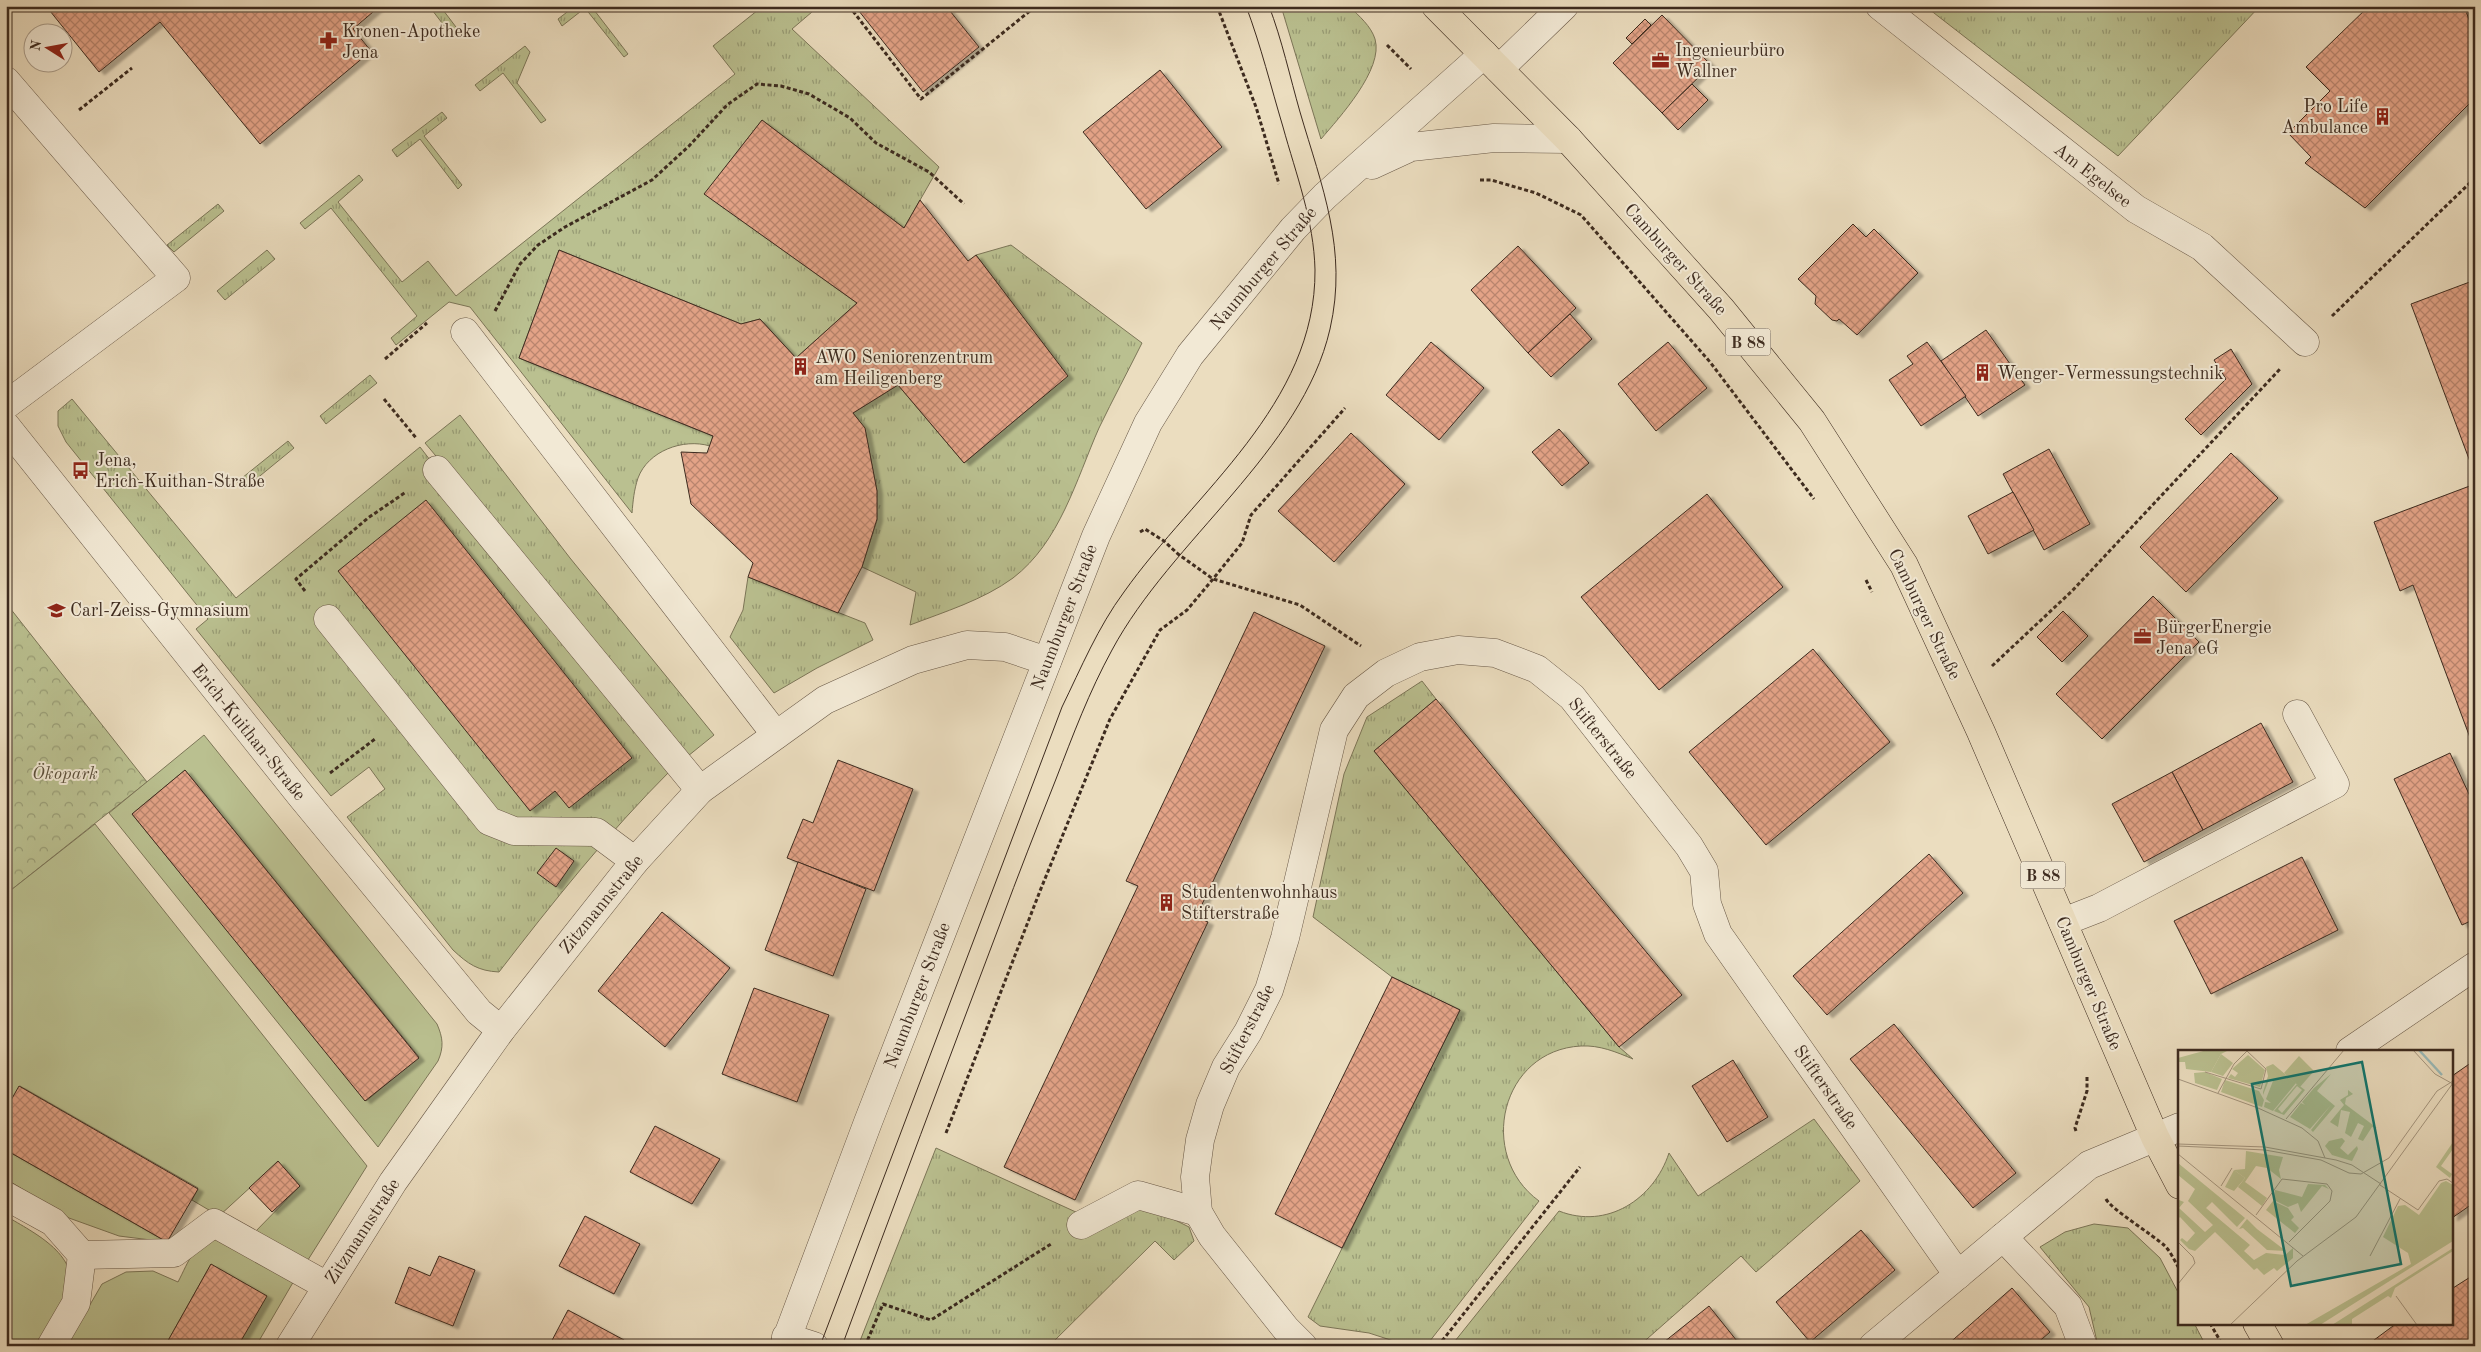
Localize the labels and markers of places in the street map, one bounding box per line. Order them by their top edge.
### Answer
place label: Kronen-Apotheke Jena [342,23,480,62]
pharmacy icon: Kronen-Apotheke Jena [318,31,338,51]
place label: Ingenieurbüro Wallner [1675,42,1785,81]
office icon: Ingenieurbüro Wallner [1651,50,1671,70]
place label: Pro Life Ambulance [2282,98,2368,137]
building icon: Pro Life Ambulance [2372,106,2392,126]
place label: AWO Seniorenzentrum am Heiligenberg [815,349,993,388]
building icon: AWO Seniorenzentrum am Heiligenberg [791,357,811,377]
building icon: Wenger-Vermessungstechnik [1973,363,1993,383]
place label: Wenger-Vermessungstechnik [1997,365,2224,383]
place label: Jena, Erich-Kuithan-Straße [95,452,265,491]
bus stop icon: Jena, Erich-Kuithan-Straße [71,460,91,480]
school or university icon: Carl-Zeiss-Gymnasium [46,600,66,620]
place label: Carl-Zeiss-Gymnasium [70,602,249,620]
place label: BürgerEnergie Jena eG [2156,619,2271,658]
office icon: BürgerEnergie Jena eG [2132,627,2152,647]
place label: Studentenwohnhaus Stifterstraße [1181,884,1338,923]
building icon: Studentenwohnhaus Stifterstraße [1157,892,1177,912]

